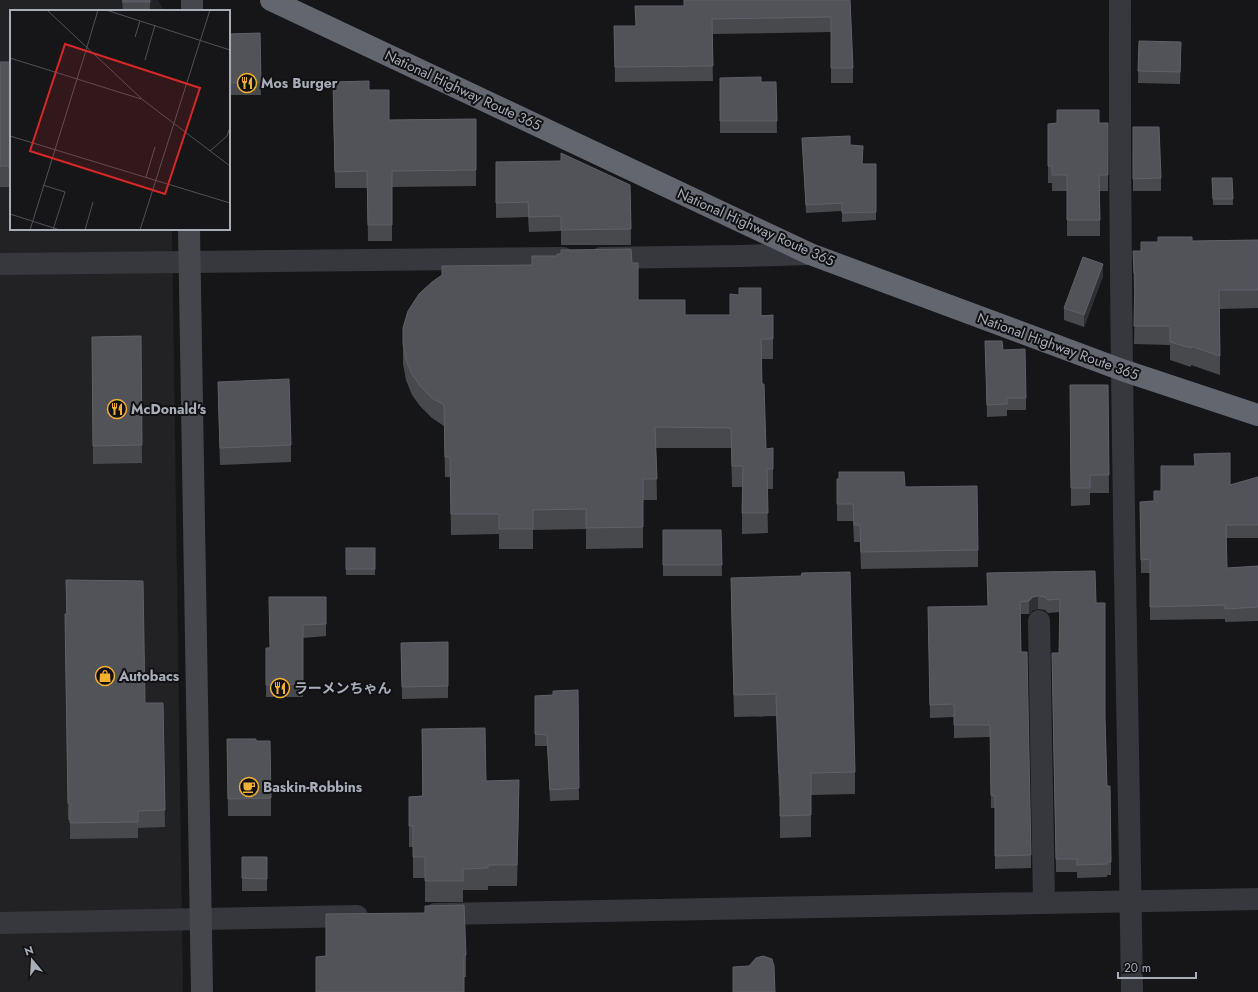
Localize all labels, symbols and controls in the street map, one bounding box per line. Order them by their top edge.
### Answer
inset map [10,10,230,230]
street label: National Highway Route 365 [382,45,545,135]
restaurant icon: Mos Burger [236,72,258,94]
place label: Mos Burger [261,73,338,93]
street label: National Highway Route 365 [674,183,838,271]
street label: National Highway Route 365 [975,307,1142,385]
restaurant icon: McDonald's [106,398,128,420]
place label: McDonald's [131,399,207,419]
shop icon: Autobacs [94,665,116,687]
place label: Autobacs [118,666,180,686]
restaurant icon: ラーメンちゃん [269,677,291,699]
place label: ラーメンちゃん [294,678,391,698]
cafe icon: Baskin-Robbins [238,776,260,798]
place label: Baskin-Robbins [263,777,363,797]
north arrow [12,940,52,980]
text: N [22,942,36,959]
scale bar [1118,954,1196,980]
text: 20 m [1124,959,1151,977]

